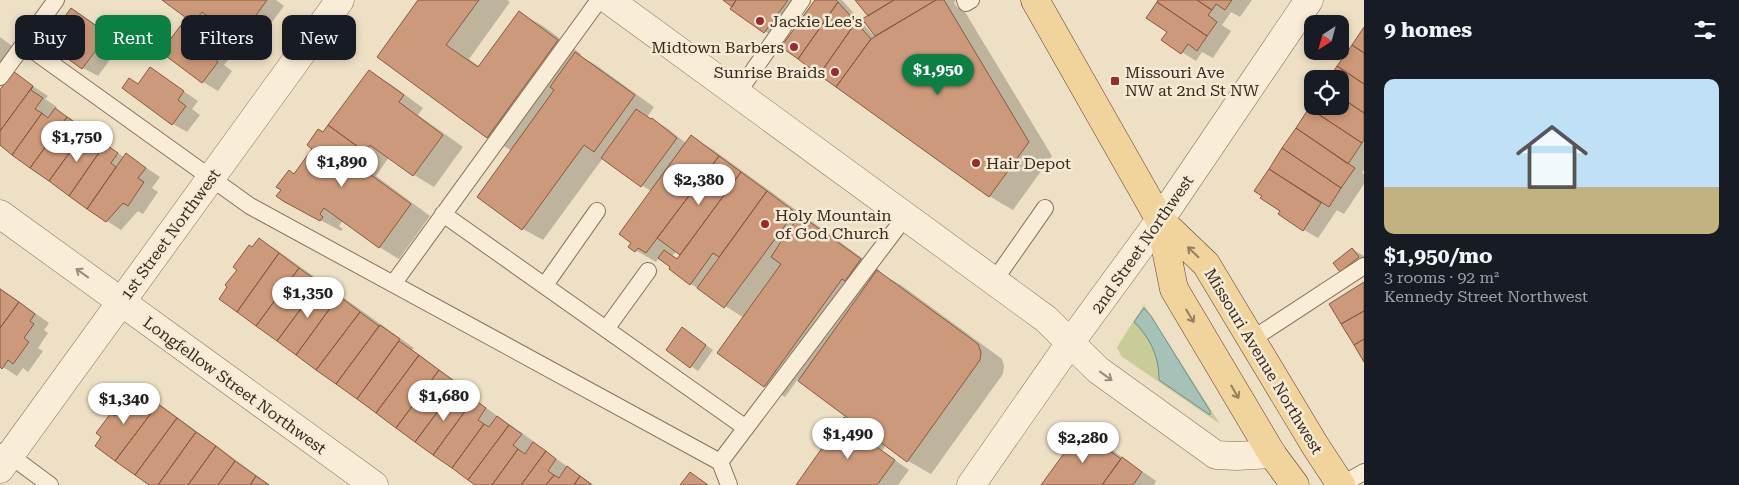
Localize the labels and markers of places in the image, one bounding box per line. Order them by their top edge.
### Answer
place label: Jackie Lee's [770,12,863,31]
marker: Jackie Lee's [754,15,766,27]
place label: Midtown Barbers [651,38,784,57]
marker: Midtown Barbers [788,41,800,53]
pin: $1,950 [897,54,979,96]
place label: Sunrise Braids [714,63,825,82]
place label: Missouri Ave NW at 2nd St NW [1125,63,1260,100]
marker: Sunrise Braids [829,66,841,78]
marker: Missouri Ave NW at 2nd St NW [1109,75,1121,87]
pin: $1,750 [36,120,118,163]
pin: $1,890 [301,146,383,188]
place label: Hair Depot [986,154,1071,173]
marker: Hair Depot [970,157,982,169]
pin: $2,380 [658,164,740,206]
place label: Holy Mountain of God Church [775,206,892,243]
marker: Holy Mountain of God Church [759,218,771,230]
pin: $1,350 [267,276,349,319]
pin: $1,680 [403,380,485,422]
pin: $1,340 [83,382,165,425]
pin: $1,490 [807,418,889,460]
pin: $2,280 [1042,422,1124,464]

